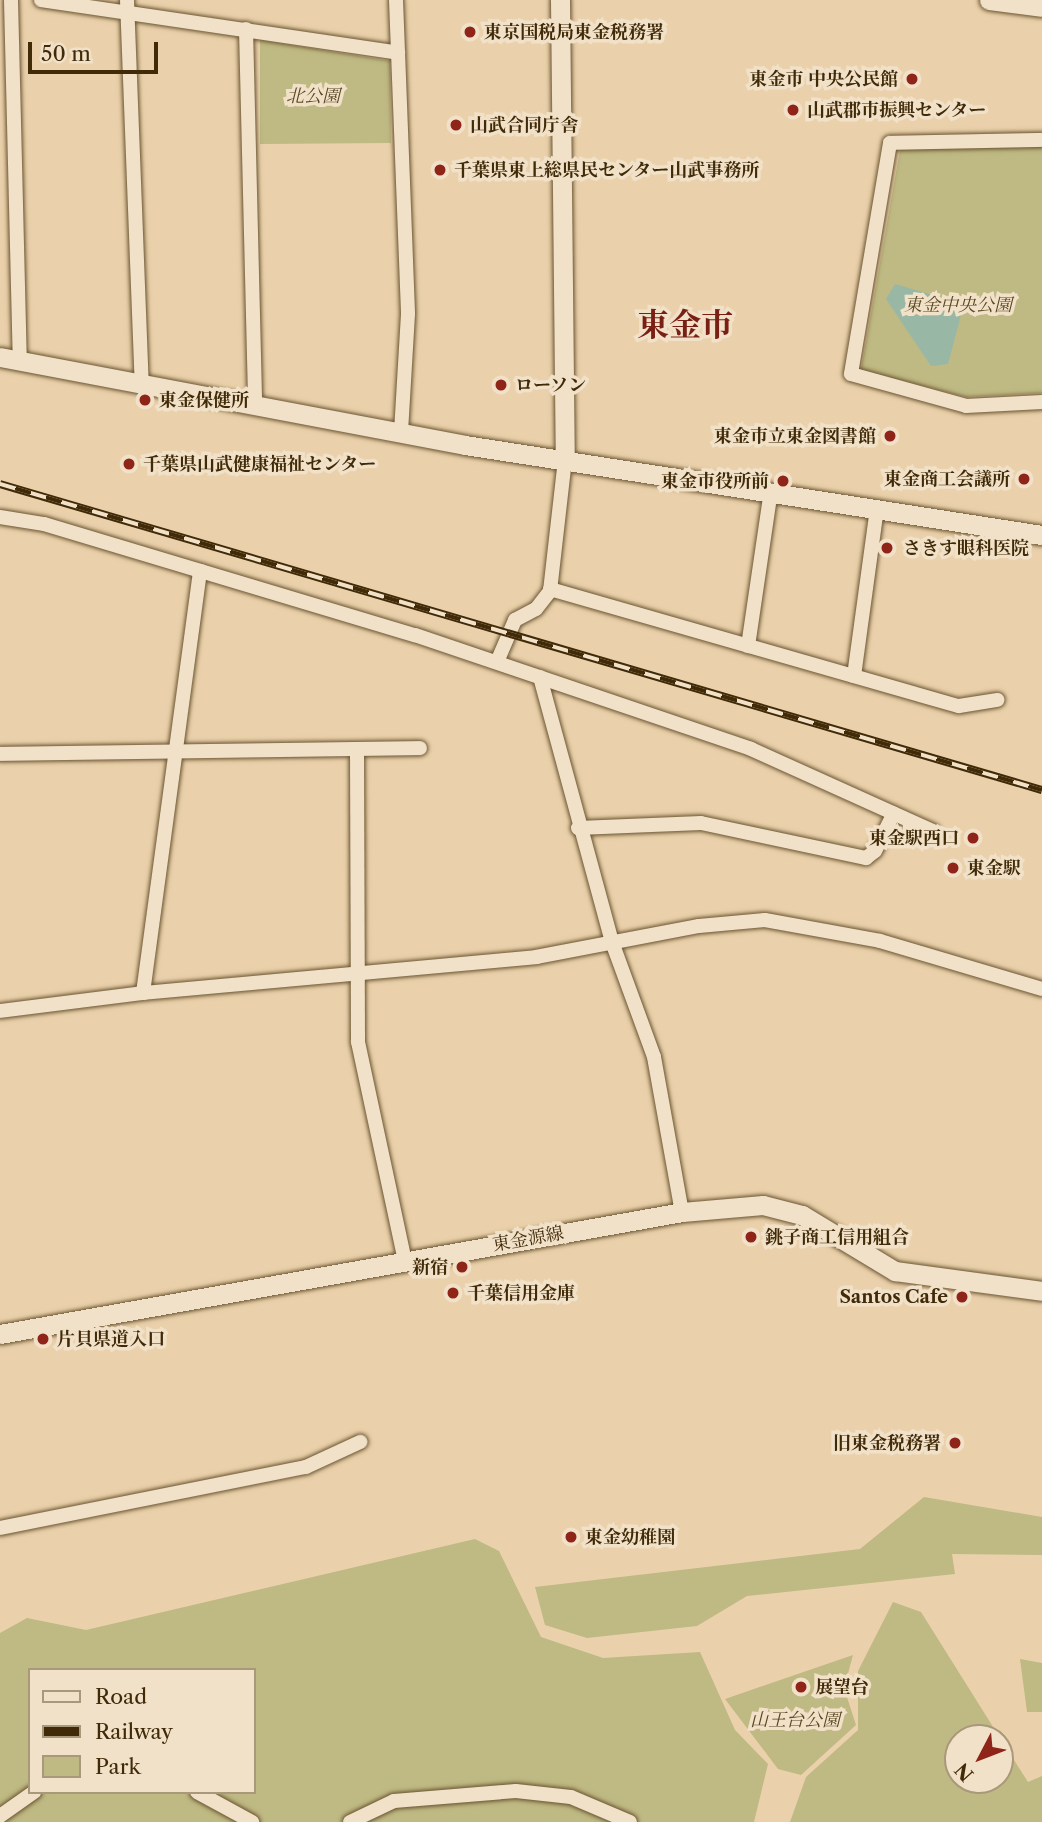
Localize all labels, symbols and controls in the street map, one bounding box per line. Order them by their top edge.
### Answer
place label: 東京国税局東金税務署 [484,21,664,43]
marker: 東京国税局東金税務署 [462,24,478,40]
scale bar [32,28,161,72]
text: 50 m [41,41,91,66]
place label: 東金市 中央公民館 [749,68,898,90]
marker: 東金市 中央公民館 [904,71,920,87]
park label: 北公園 [286,85,340,107]
place label: 山武郡市振興センター [807,99,987,121]
marker: 山武郡市振興センター [785,102,801,118]
place label: 山武合同庁舎 [470,114,578,136]
marker: 山武合同庁舎 [448,117,464,133]
place label: 千葉県東上総県民センター山武事務所 [454,159,760,181]
marker: 千葉県東上総県民センター山武事務所 [432,162,448,178]
park label: 東金中央公園 [904,294,1012,316]
district label: 東金市 [637,306,733,344]
place label: ローソン [515,374,587,396]
marker: ローソン [493,377,509,393]
place label: 東金保健所 [159,389,249,411]
marker: 東金保健所 [137,392,153,408]
place label: 東金市立東金図書館 [714,425,876,447]
marker: 東金市立東金図書館 [882,428,898,444]
place label: 千葉県山武健康福祉センター [143,453,377,475]
marker: 千葉県山武健康福祉センター [121,456,137,472]
place label: 東金商工会議所 [884,468,1010,490]
place label: 東金市役所前 [661,470,769,492]
marker: 東金商工会議所 [1016,471,1032,487]
marker: 東金市役所前 [775,473,791,489]
place label: さきす眼科医院 [903,537,1029,559]
marker: さきす眼科医院 [877,538,897,558]
place label: 東金駅西口 [869,827,959,849]
marker: 東金駅西口 [965,830,981,846]
place label: 東金駅 [967,857,1021,879]
marker: 東金駅 [945,860,961,876]
street label: 東金源線 [491,1222,565,1256]
place label: 銚子商工信用組合 [765,1226,909,1248]
marker: 銚子商工信用組合 [743,1229,759,1245]
place label: 新宿 [412,1256,448,1278]
marker: 新宿 [454,1259,470,1275]
place label: 千葉信用金庫 [467,1282,575,1304]
marker: 千葉信用金庫 [445,1285,461,1301]
place label: Santos Cafe [839,1286,948,1308]
marker: Santos Cafe [954,1289,970,1305]
place label: 片貝県道入口 [57,1328,165,1350]
marker: 片貝県道入口 [35,1331,51,1347]
place label: 旧東金税務署 [833,1432,941,1454]
marker: 旧東金税務署 [947,1435,963,1451]
place label: 東金幼稚園 [585,1526,675,1548]
marker: 東金幼稚園 [563,1529,579,1545]
legend [28,1668,256,1794]
place label: 展望台 [815,1676,869,1698]
marker: 展望台 [793,1679,809,1695]
text: Road [95,1684,147,1709]
park label: 山王台公園 [750,1709,840,1731]
text: Railway [95,1719,173,1744]
north arrow [944,1724,1014,1794]
text: Park [95,1754,141,1779]
text: N [950,1758,979,1786]

